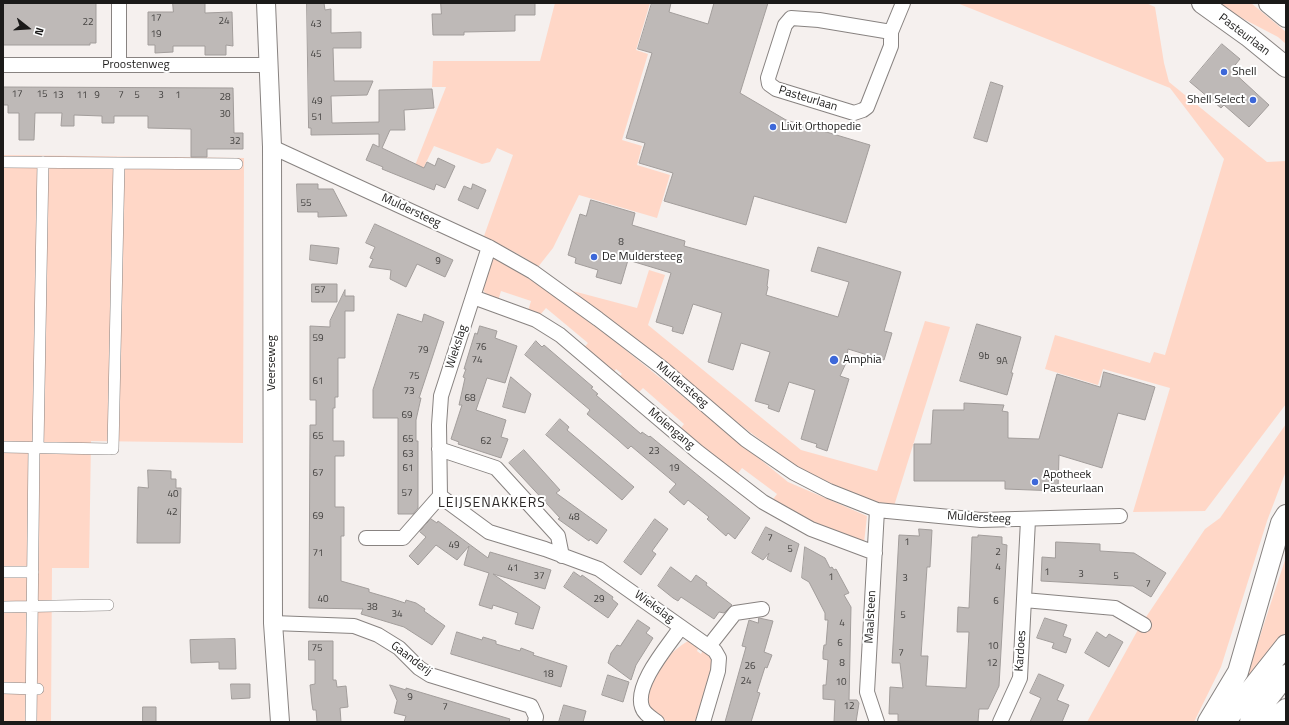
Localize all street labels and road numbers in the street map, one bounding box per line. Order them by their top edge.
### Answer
street label: Pasteurlaan [1215,11,1273,59]
street label: Proostenweg [102,58,170,72]
street label: Pasteurlaan [777,83,839,115]
street label: Muldersteeg [379,191,443,231]
street label: Wiekslag [443,323,471,371]
street label: Veerseweg [265,335,279,391]
street label: Muldersteeg [653,359,711,411]
street label: Molengang [645,405,697,453]
street label: Muldersteeg [947,509,1011,527]
street label: Wiekslag [631,588,677,626]
street label: Maalsteen [862,590,880,644]
street label: Kardoes [1012,630,1030,672]
street label: Gaanderij [388,639,434,679]

